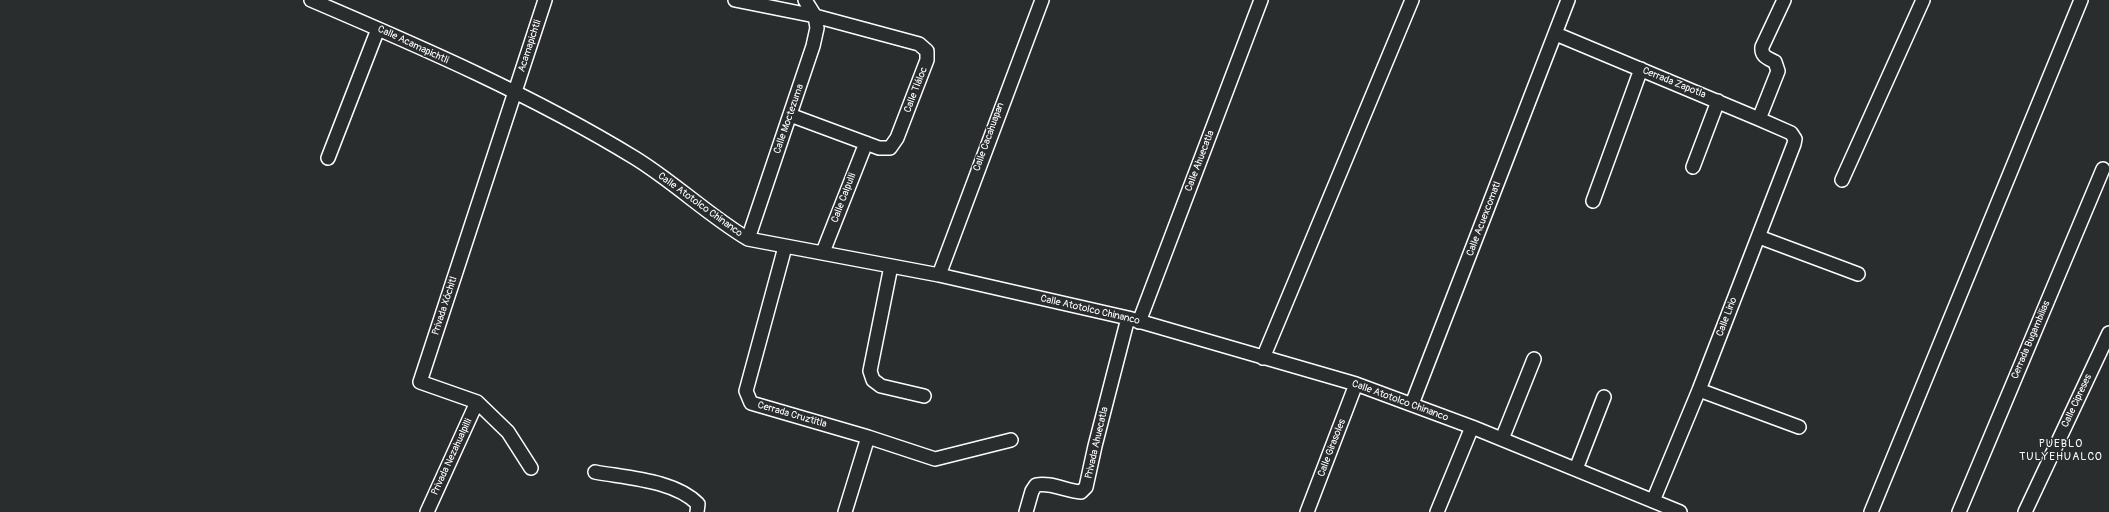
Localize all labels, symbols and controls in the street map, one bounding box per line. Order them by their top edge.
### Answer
street label: Acamapichtli [516,18,544,74]
street label: Calle Acamapichtli [376,23,450,67]
street label: Calle Tláloc [902,65,930,115]
street label: Cerrada Zapotla [1641,65,1707,101]
street label: Calle Moctezuma [771,83,807,155]
street label: Calle Cacahuapan [971,101,1007,173]
street label: Calle Ahuecatla [1183,129,1217,193]
street label: Calle Atotolco Chinanco [655,170,745,240]
street label: Calle Calpulli [829,171,859,225]
street label: Calle Acuexcomatl [1464,180,1504,258]
street label: Privada Xóchitl [430,275,460,337]
street label: Calle Atotolco Chinanco [1039,293,1141,327]
street label: Calle Lirio [1714,296,1740,338]
street label: Cerrada Bugambilias [2009,299,2053,381]
street label: Calle Cipreses [2059,372,2095,430]
street label: Calle Atotolco Chinanco [1350,378,1450,424]
street label: Cerrada Cruztitla [756,399,828,431]
street label: Privada Ahuecatla [1083,406,1111,480]
street label: Privada Nezahualpilli [429,417,475,497]
street label: Calle Girasoles [1315,417,1349,479]
district label: PUEBLO TULYEHUALCO [2019,437,2103,463]

